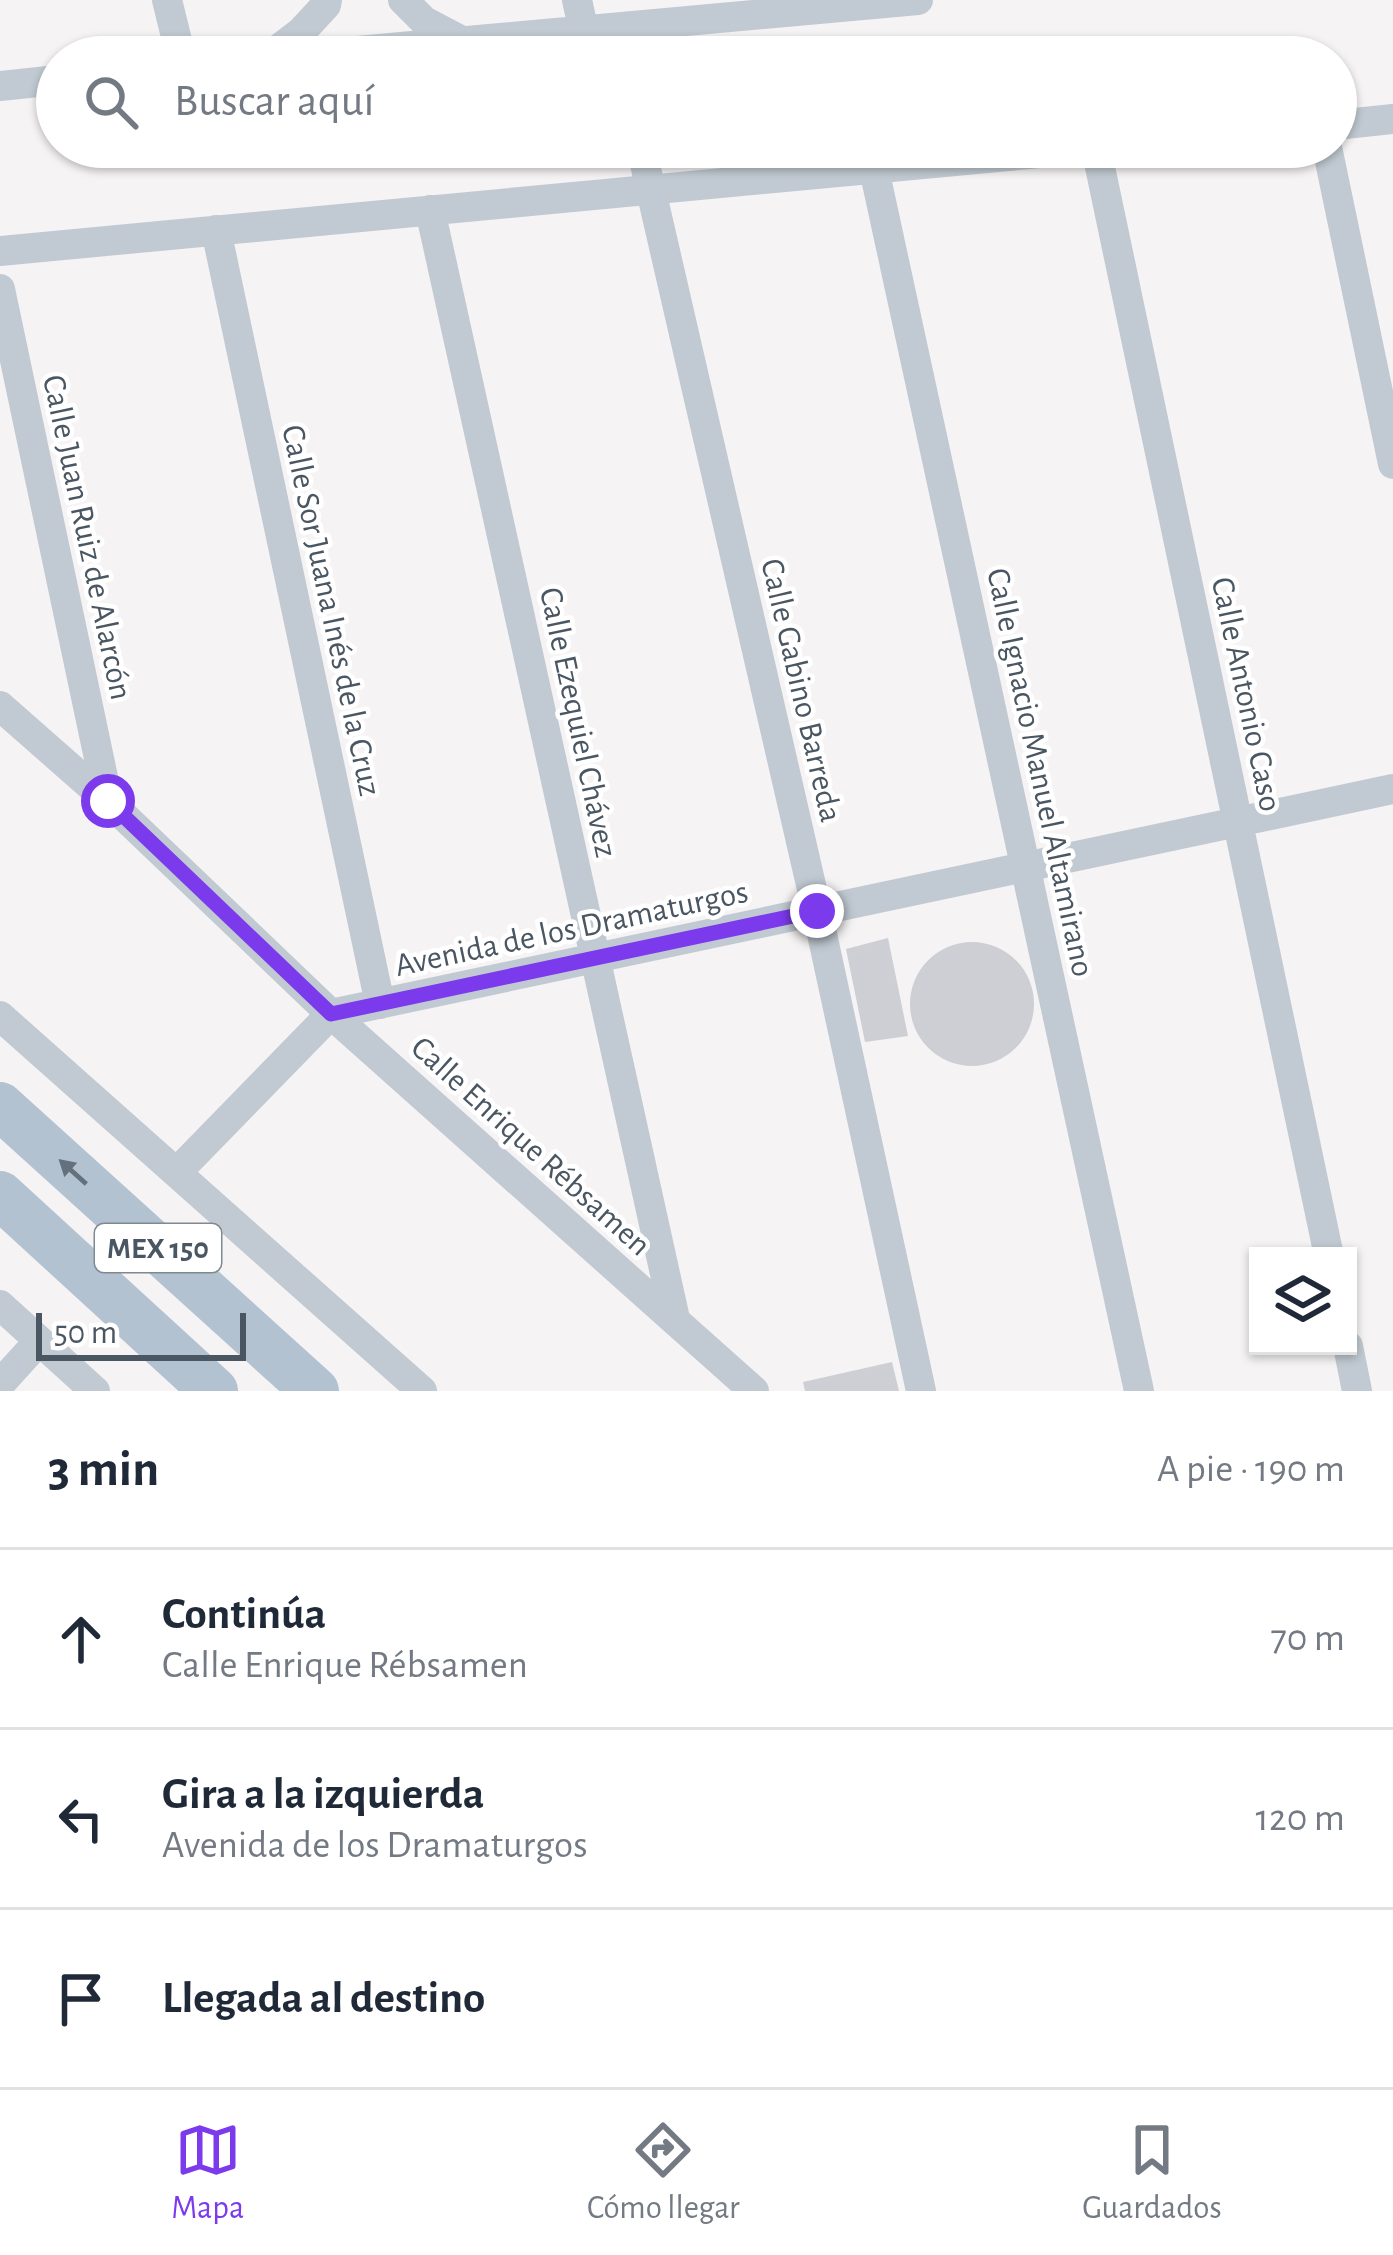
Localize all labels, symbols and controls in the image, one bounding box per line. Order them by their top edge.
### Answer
search box [36,36,1357,168]
icon: search [78,69,144,135]
text: Buscar aquí [174,79,374,124]
street label: Calle Juan Ruiz de Alarcón [36,372,137,703]
street label: Calle Sor Juana Inés de la Cruz [275,422,386,799]
street label: Calle Gabino Barreda [754,556,847,825]
street label: Calle Ignacio Manuel Altamirano [980,565,1099,980]
street label: Calle Antonio Caso [1205,574,1286,815]
street label: Calle Ezequiel Chávez [533,585,622,860]
route start [81,774,135,828]
street label: Avenida de los Dramaturgos [392,876,751,983]
route end [790,884,844,938]
street label: Calle Enrique Rébsamen [404,1031,656,1263]
one-way arrow [58,1159,87,1186]
road number: MEX 150 [95,1224,221,1272]
map controls [1249,1247,1357,1355]
button: layers [1249,1247,1357,1355]
scale bar [36,1307,246,1360]
text: 50 m [54,1317,117,1350]
text: 3 min [48,1444,159,1495]
text: A pie · 190 m [1157,1450,1345,1489]
text: Continúa [162,1592,326,1637]
icon: ahead [48,1606,114,1672]
text: 70 m [1271,1619,1345,1658]
text: Calle Enrique Rébsamen [162,1646,528,1685]
text: Gira a la izquierda [162,1772,484,1817]
icon: left [48,1786,114,1852]
text: 120 m [1256,1799,1345,1838]
text: Avenida de los Dramaturgos [162,1826,588,1865]
icon: arrive [48,1966,114,2032]
text: Llegada al destino [162,1976,485,2021]
tab: Mapa [171,2117,244,2229]
tab: Cómo llegar [587,2117,740,2229]
tab: Guardados [1082,2117,1222,2229]

